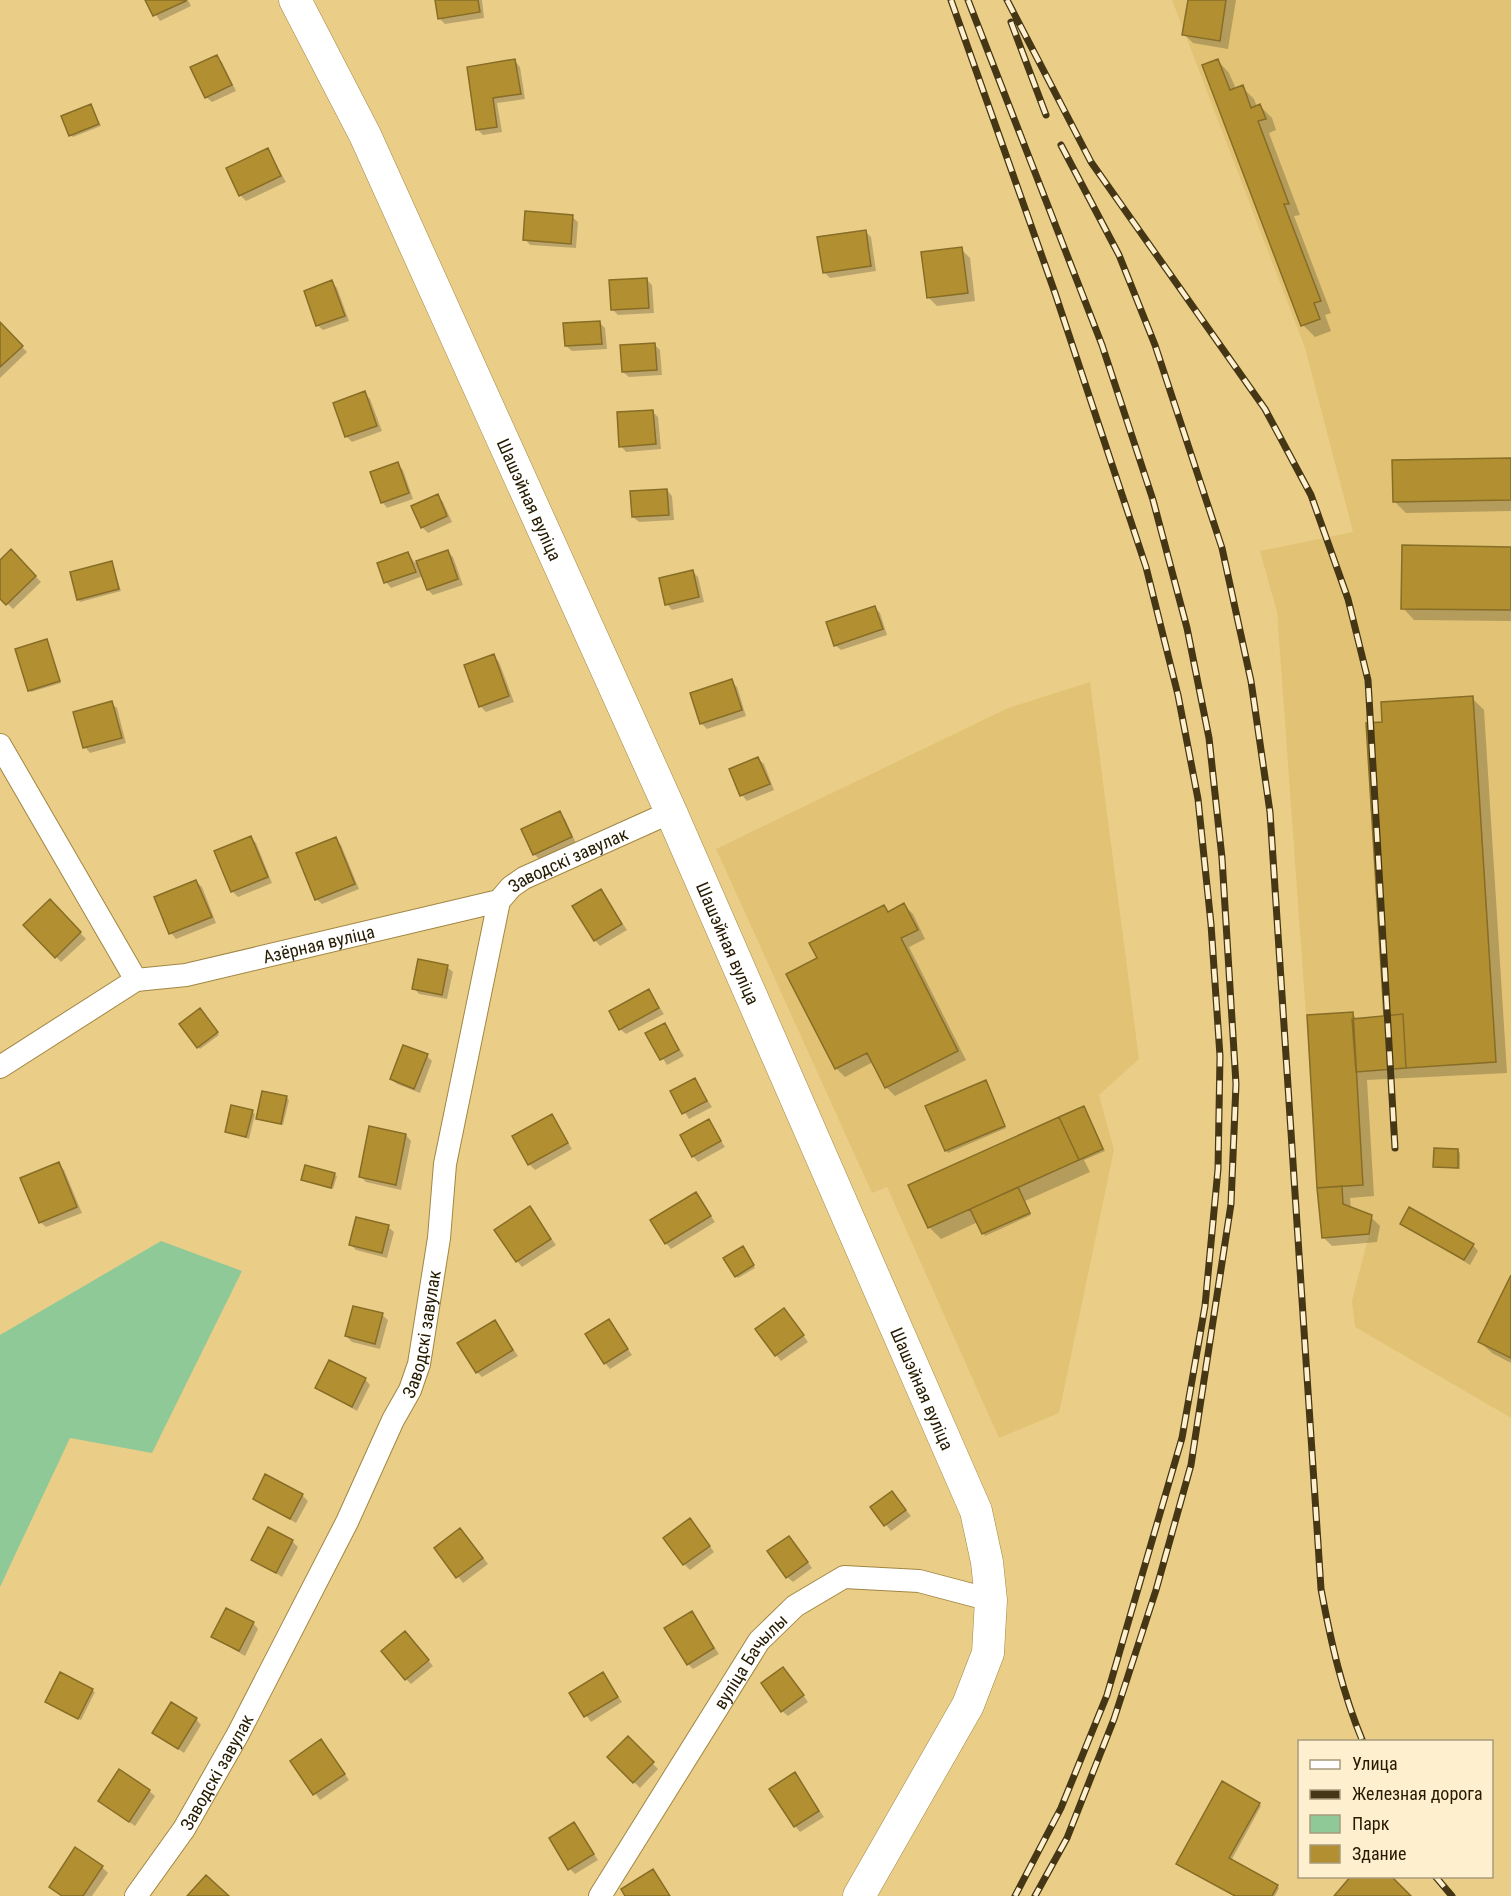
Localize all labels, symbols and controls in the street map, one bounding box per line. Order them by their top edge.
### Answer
street label: Шашэйная вуліца [493,435,566,564]
street label: Заводскі завулак [504,822,631,896]
street label: Шашэйная вуліца [692,878,764,1008]
street label: Азёрная вуліца [261,920,376,967]
street label: Заводскі завулак [397,1268,444,1401]
street label: Шашэйная вуліца [887,1324,959,1453]
street label: вуліца Бачылы [709,1609,791,1713]
street label: Заводскі завулак [175,1710,257,1834]
legend [1298,1740,1493,1878]
text: Улица [1352,1753,1398,1774]
text: Железная дорога [1352,1783,1483,1804]
text: Парк [1352,1813,1390,1834]
text: Здание [1352,1843,1406,1864]

